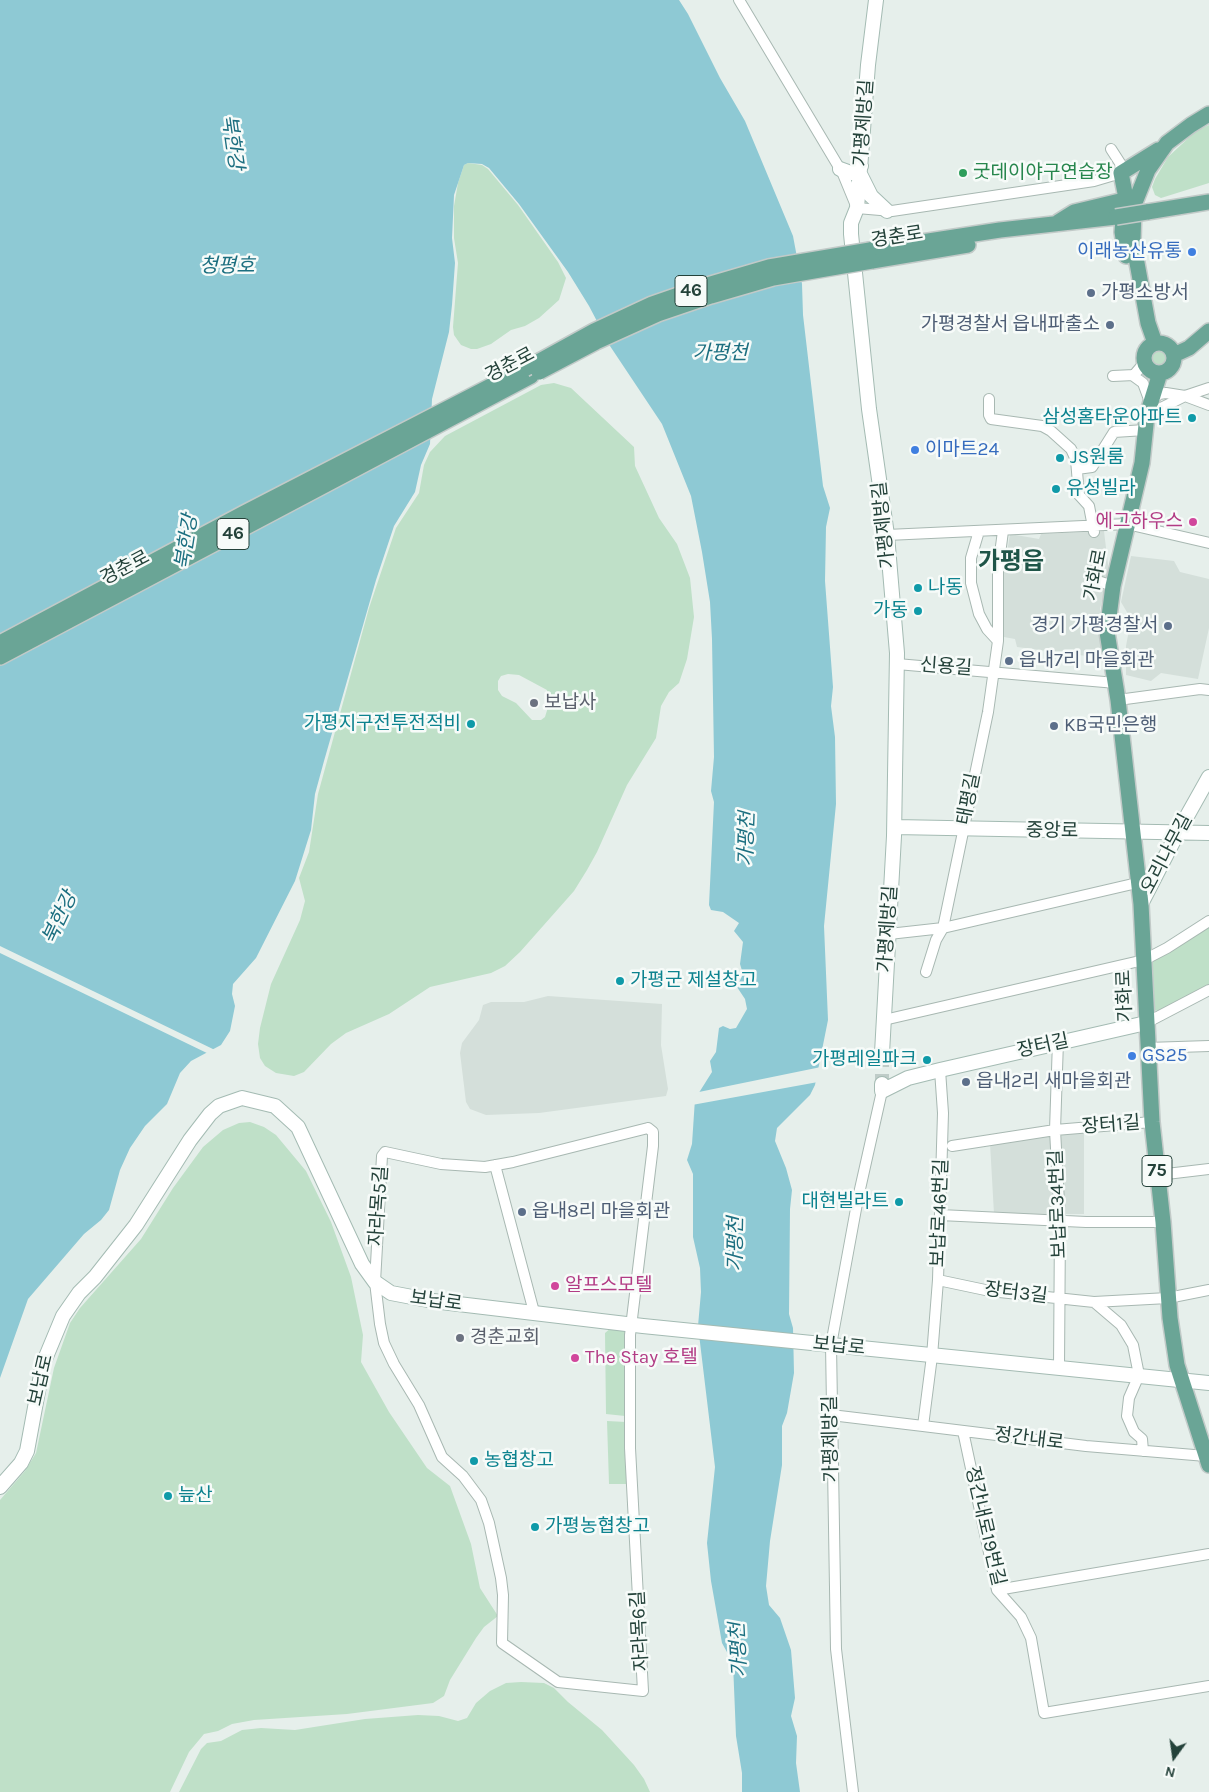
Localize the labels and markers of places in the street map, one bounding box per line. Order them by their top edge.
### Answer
place label: 굿데이야구연습장 [973,162,1113,184]
marker: 굿데이야구연습장 [957,167,969,179]
place label: 이래농산유통 [1077,241,1182,263]
marker: 이래농산유통 [1186,246,1198,258]
place label: 가평소방서 [1101,282,1188,304]
marker: 가평소방서 [1085,287,1097,299]
place label: 가평경찰서 읍내파출소 [921,314,1100,336]
marker: 가평경찰서 읍내파출소 [1104,319,1116,331]
place label: 삼성홈타운아파트 [1042,407,1182,429]
marker: 삼성홈타운아파트 [1186,412,1198,424]
place label: 이마트24 [925,439,999,461]
marker: 이마트24 [909,444,921,456]
place label: JS원룸 [1070,447,1124,469]
marker: JS원룸 [1054,452,1066,464]
place label: 유성빌라 [1066,478,1136,500]
marker: 유성빌라 [1050,483,1062,495]
place label: 에그하우스 [1096,511,1183,533]
marker: 에그하우스 [1187,516,1199,528]
place label: 나동 [928,577,963,599]
marker: 나동 [912,582,924,594]
place label: 가동 [873,600,908,622]
marker: 가동 [912,605,924,617]
place label: 경기 가평경찰서 [1031,615,1158,637]
marker: 경기 가평경찰서 [1162,620,1174,632]
place label: 읍내7리 마을회관 [1019,650,1155,672]
marker: 읍내7리 마을회관 [1003,655,1015,667]
place label: 보납사 [544,692,596,714]
marker: 보납사 [528,697,540,709]
place label: 가평지구전투전적비 [304,713,461,735]
place label: KB국민은행 [1064,715,1157,737]
marker: 가평지구전투전적비 [465,718,477,730]
marker: KB국민은행 [1048,720,1060,732]
place label: 가평군 제설창고 [630,970,757,992]
marker: 가평군 제설창고 [614,975,626,987]
place label: GS25 [1142,1045,1187,1067]
place label: 가평레일파크 [812,1049,917,1071]
marker: GS25 [1126,1050,1138,1062]
marker: 가평레일파크 [921,1054,933,1066]
place label: 읍내2리 새마을회관 [976,1071,1131,1093]
marker: 읍내2리 새마을회관 [960,1076,972,1088]
place label: 대현빌라트 [802,1191,889,1213]
marker: 대현빌라트 [893,1196,905,1208]
place label: 읍내8리 마을회관 [532,1201,671,1223]
marker: 읍내8리 마을회관 [516,1206,528,1218]
place label: 알프스모텔 [565,1275,652,1297]
marker: 알프스모텔 [549,1280,561,1292]
place label: 경춘교회 [470,1327,540,1349]
marker: 경춘교회 [454,1332,466,1344]
place label: The Stay 호텔 [585,1347,698,1369]
marker: The Stay 호텔 [569,1352,581,1364]
place label: 농협창고 [484,1450,554,1472]
marker: 농협창고 [468,1455,480,1467]
place label: 늪산 [178,1485,213,1507]
marker: 늪산 [162,1490,174,1502]
place label: 가평농협창고 [545,1516,650,1538]
marker: 가평농협창고 [529,1521,541,1533]

